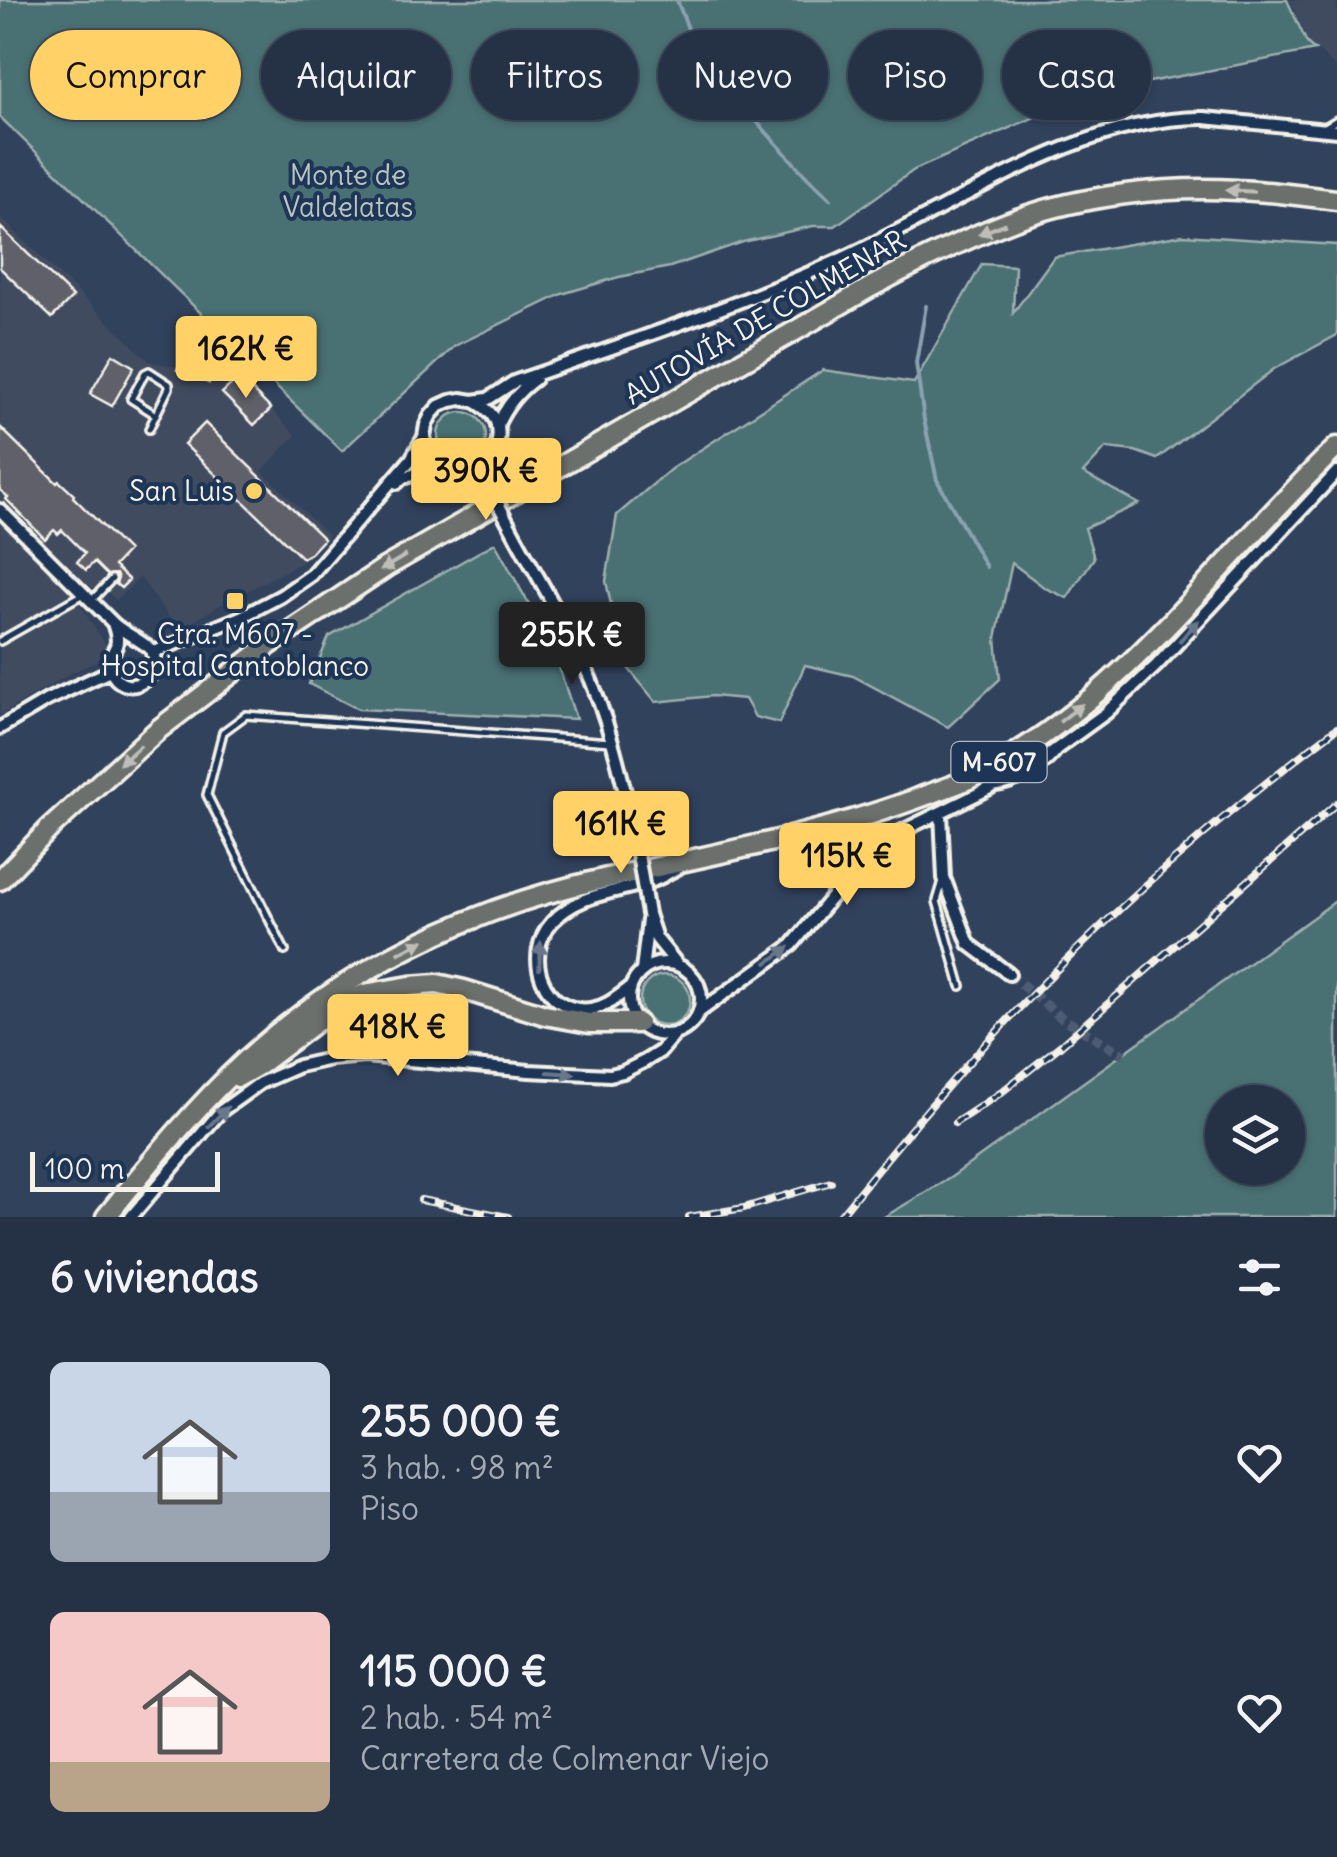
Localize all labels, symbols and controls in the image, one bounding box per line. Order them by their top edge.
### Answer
chip: Comprar [30,30,241,120]
chip: Alquilar [261,30,451,120]
chip: Filtros [471,30,638,120]
chip: Nuevo [658,30,828,120]
chip: Piso [848,30,982,120]
chip: Casa [1002,30,1151,120]
park label: Monte de Valdelatas [283,157,413,225]
one-way arrow [1224,183,1255,199]
street label: AUTOVÍA DE COLMENAR [617,221,912,412]
one-way arrow [977,222,1007,238]
pin: 162K € [165,316,327,401]
text: 162K € [198,328,294,369]
pin: 390K € [405,438,567,523]
text: 390K € [433,450,539,491]
place label: San Luis [129,473,234,509]
marker: San Luis [243,480,265,502]
one-way arrow [379,554,407,571]
marker: Ctra. M607 - Hospital Cantoblanco [224,590,246,612]
pin: 255K € [491,602,653,687]
text: 255K € [521,614,623,655]
place label: Ctra. M607 - Hospital Cantoblanco [101,616,369,684]
one-way arrow [1177,619,1200,643]
one-way arrow [1058,703,1084,723]
road number: M-607 [952,742,1046,782]
one-way arrow [118,743,143,765]
pin: 161K € [540,791,702,876]
text: 161K € [575,803,667,844]
pin: 115K € [766,823,928,908]
text: 115K € [801,835,893,876]
one-way arrow [397,939,426,956]
one-way arrow [532,940,548,971]
one-way arrow [765,945,791,965]
pin: 418K € [317,994,479,1079]
text: 418K € [349,1006,447,1047]
one-way arrow [545,1065,577,1081]
map controls [1205,1085,1305,1185]
button: layers [1205,1085,1305,1185]
one-way arrow [205,1105,229,1129]
scale bar [30,1147,220,1192]
text: 100 m [45,1151,124,1187]
icon: filters [1232,1250,1287,1305]
text: 6 viviendas [50,1251,259,1303]
text: 255 000 € [360,1395,561,1447]
icon: home [130,1402,250,1522]
icon: heart [1232,1435,1287,1490]
text: 3 hab. · 98 m² [360,1447,554,1488]
text: Piso [360,1488,419,1529]
text: 115 000 € [360,1645,547,1697]
icon: home [130,1652,250,1772]
icon: heart [1232,1685,1287,1740]
text: 2 hab. · 54 m² [360,1697,553,1738]
text: Carretera de Colmenar Viejo [360,1738,769,1779]

